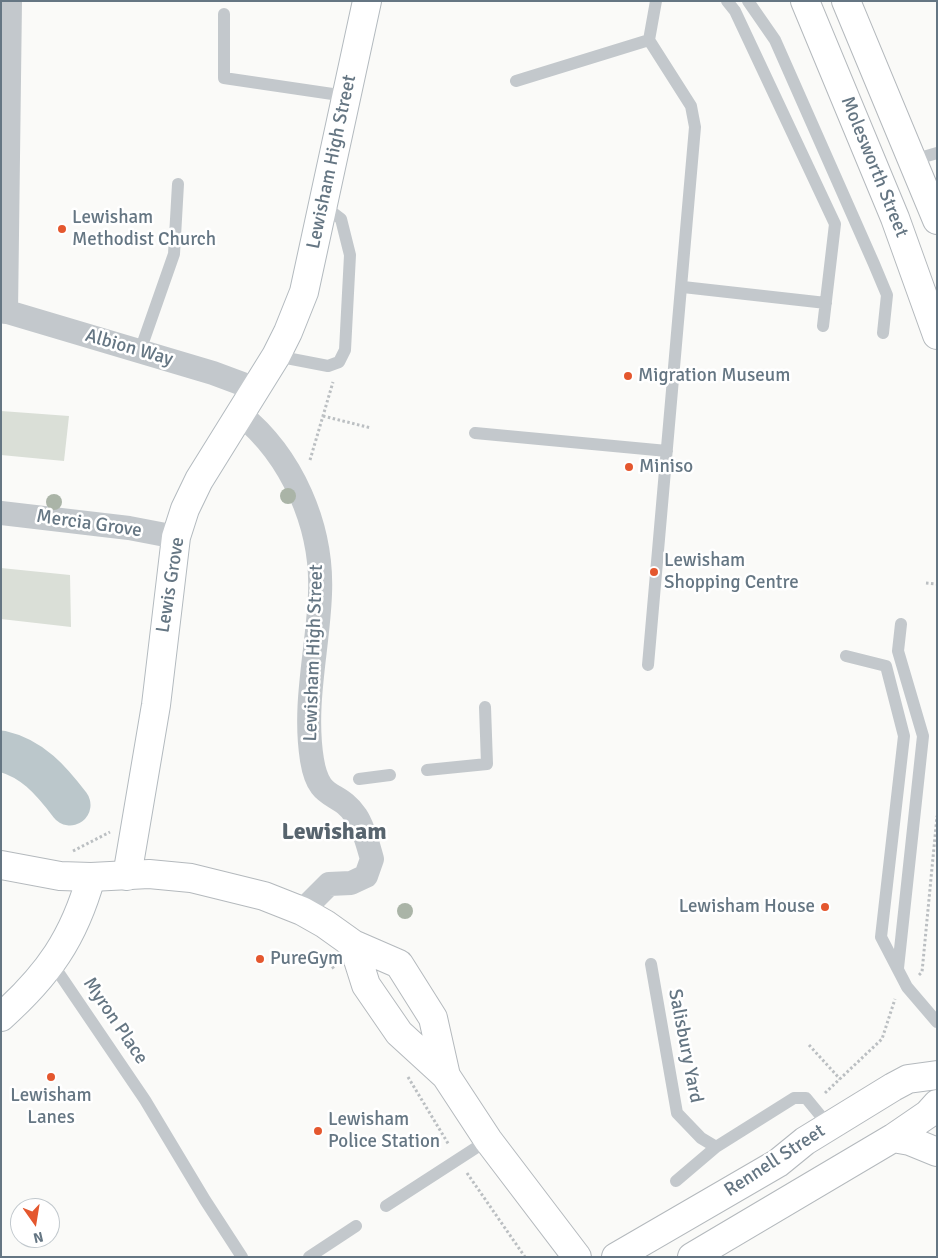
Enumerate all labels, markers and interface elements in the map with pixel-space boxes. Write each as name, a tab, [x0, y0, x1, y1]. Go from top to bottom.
street label: Lewisham High Street	[302, 73, 362, 251]
street label: Molesworth Street	[835, 93, 913, 241]
place label: Lewisham Methodist Church	[72, 207, 216, 251]
marker: Lewisham Methodist Church	[56, 223, 68, 235]
street label: Albion Way	[82, 325, 176, 371]
place label: Migration Museum	[638, 365, 790, 387]
marker: Migration Museum	[622, 370, 634, 382]
place label: Miniso	[639, 456, 693, 478]
marker: Miniso	[623, 461, 635, 473]
street label: Mercia Grove	[35, 505, 143, 543]
street label: Lewis Grove	[152, 535, 190, 635]
place label: Lewisham Shopping Centre	[664, 550, 799, 594]
street label: Lewisham High Street	[300, 564, 328, 742]
marker: Lewisham Shopping Centre	[648, 566, 660, 578]
district label: Lewisham	[281, 819, 387, 847]
place label: Lewisham House	[679, 896, 815, 918]
marker: Lewisham House	[819, 901, 831, 913]
place label: PureGym	[270, 948, 343, 970]
marker: PureGym	[254, 953, 266, 965]
street label: Myron Place	[78, 973, 152, 1069]
street label: Salisbury Yard	[663, 987, 707, 1105]
marker: Lewisham Lanes	[45, 1071, 57, 1083]
place label: Lewisham Lanes	[10, 1085, 92, 1129]
place label: Lewisham Police Station	[328, 1109, 440, 1153]
street label: Rennell Street	[720, 1120, 830, 1202]
marker: Lewisham Police Station	[312, 1125, 324, 1137]
north arrow	[10, 1198, 60, 1248]
text: N	[32, 1228, 45, 1247]

